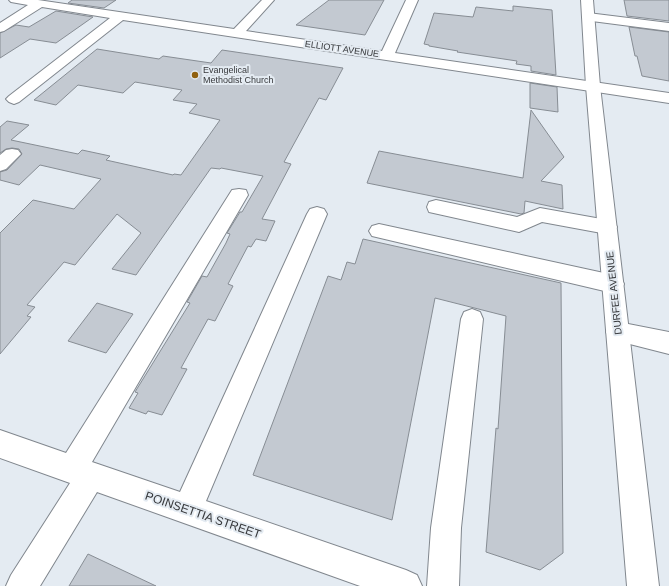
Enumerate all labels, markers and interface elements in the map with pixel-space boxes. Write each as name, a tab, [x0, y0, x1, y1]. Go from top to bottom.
street label: ELLIOTT AVENUE	[304, 39, 380, 59]
place label: Evangelical Methodist Church	[203, 65, 274, 85]
marker: Evangelical Methodist Church	[190, 70, 200, 80]
street label: DURFEE AVENUE	[604, 250, 624, 335]
street label: POINSETTIA STREET	[143, 489, 263, 542]

